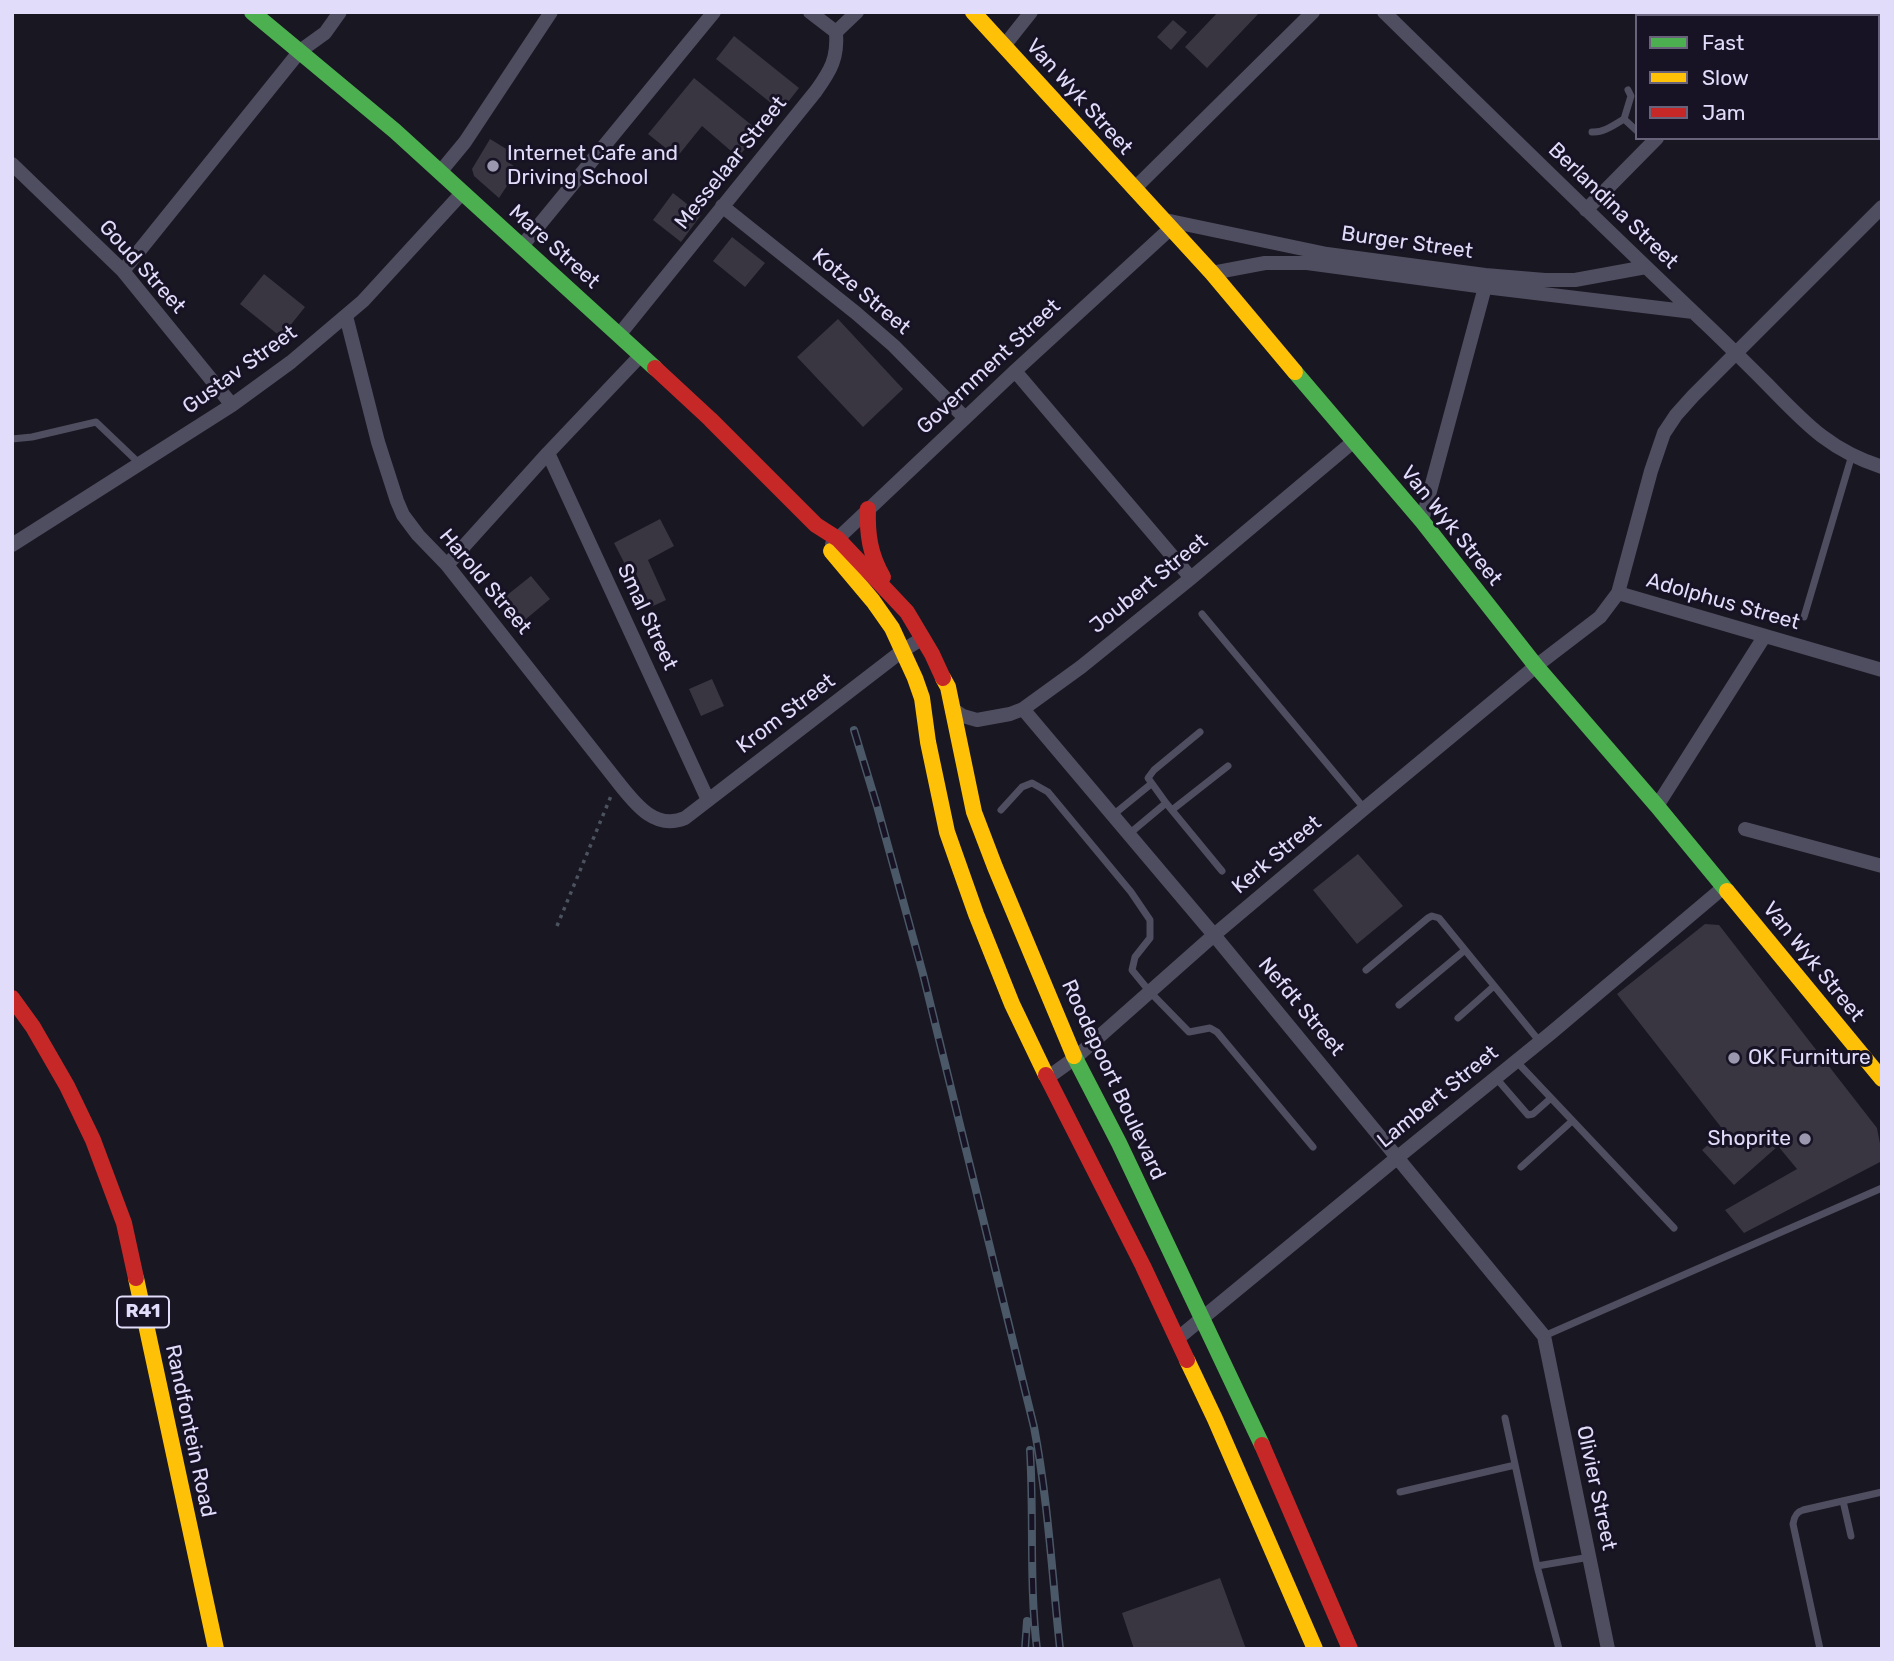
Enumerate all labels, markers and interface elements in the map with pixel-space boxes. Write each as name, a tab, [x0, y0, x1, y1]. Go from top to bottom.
legend	[1635, 14, 1880, 140]
text: Fast	[1702, 30, 1744, 55]
street label: Van Wyk Street	[1020, 34, 1138, 160]
text: Slow	[1702, 65, 1749, 90]
street label: Messelaar Street	[670, 91, 792, 235]
text: Jam	[1702, 100, 1746, 125]
street label: Berlandina Street	[1543, 138, 1683, 274]
place label: Internet Cafe and Driving School	[507, 141, 678, 191]
marker: Internet Cafe and Driving School	[485, 158, 501, 174]
street label: Mare Street	[503, 200, 605, 294]
street label: Goud Street	[93, 215, 191, 319]
street label: Burger Street	[1340, 221, 1474, 265]
street label: Kotze Street	[807, 244, 915, 340]
street label: Government Street	[912, 294, 1066, 440]
street label: Gustav Street	[178, 320, 302, 420]
street label: Van Wyk Street	[1395, 461, 1507, 591]
street label: Harold Street	[434, 524, 536, 640]
street label: Joubert Street	[1085, 529, 1213, 639]
street label: Smal Street	[611, 560, 683, 674]
street label: Adolphus Street	[1644, 568, 1802, 636]
street label: Krom Street	[732, 669, 840, 759]
street label: Kerk Street	[1227, 810, 1327, 900]
street label: Van Wyk Street	[1757, 897, 1869, 1027]
street label: Nefdt Street	[1253, 953, 1349, 1061]
street label: Roodepoort Boulevard	[1055, 976, 1171, 1184]
street label: Lambert Street	[1372, 1041, 1504, 1153]
place label: OK Furniture	[1748, 1045, 1871, 1071]
marker: OK Furniture	[1726, 1050, 1742, 1066]
place label: Shoprite	[1708, 1126, 1791, 1152]
marker: Shoprite	[1797, 1131, 1813, 1147]
road number: R41	[117, 1296, 169, 1328]
street label: Randfontein Road	[159, 1342, 221, 1520]
street label: Olivier Street	[1571, 1423, 1621, 1553]

